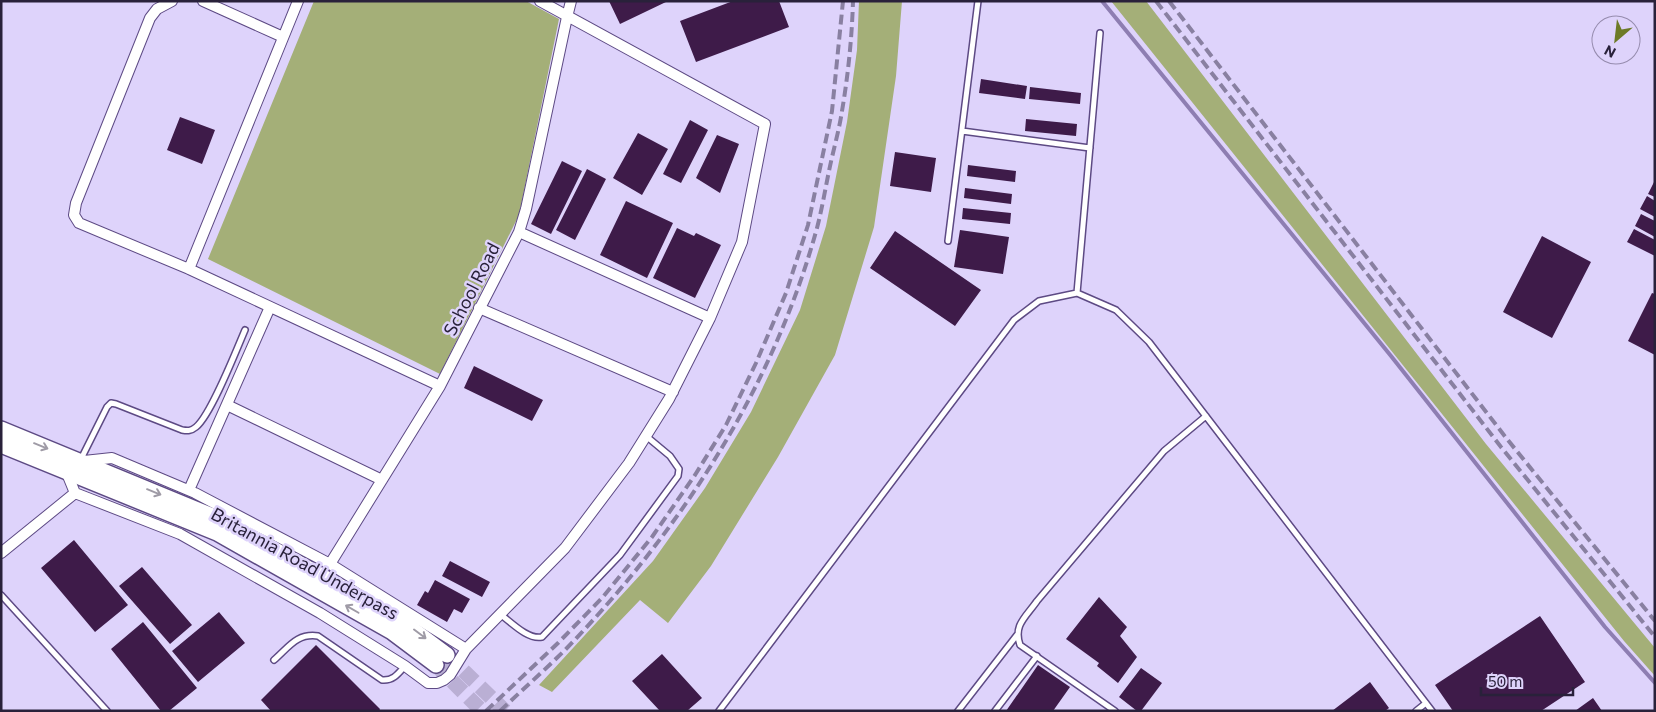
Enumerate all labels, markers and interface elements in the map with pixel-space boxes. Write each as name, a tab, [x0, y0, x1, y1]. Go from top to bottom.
north arrow	[1591, 15, 1641, 65]
text: N	[1601, 42, 1618, 62]
street label: School Road	[438, 239, 504, 339]
one-way arrow	[33, 441, 48, 451]
one-way arrow	[146, 488, 161, 497]
street label: Britannia Road Underpass	[207, 502, 403, 624]
one-way arrow	[345, 604, 360, 613]
one-way arrow	[413, 629, 426, 640]
scale bar	[1481, 664, 1574, 696]
text: 50 m	[1488, 672, 1522, 690]

